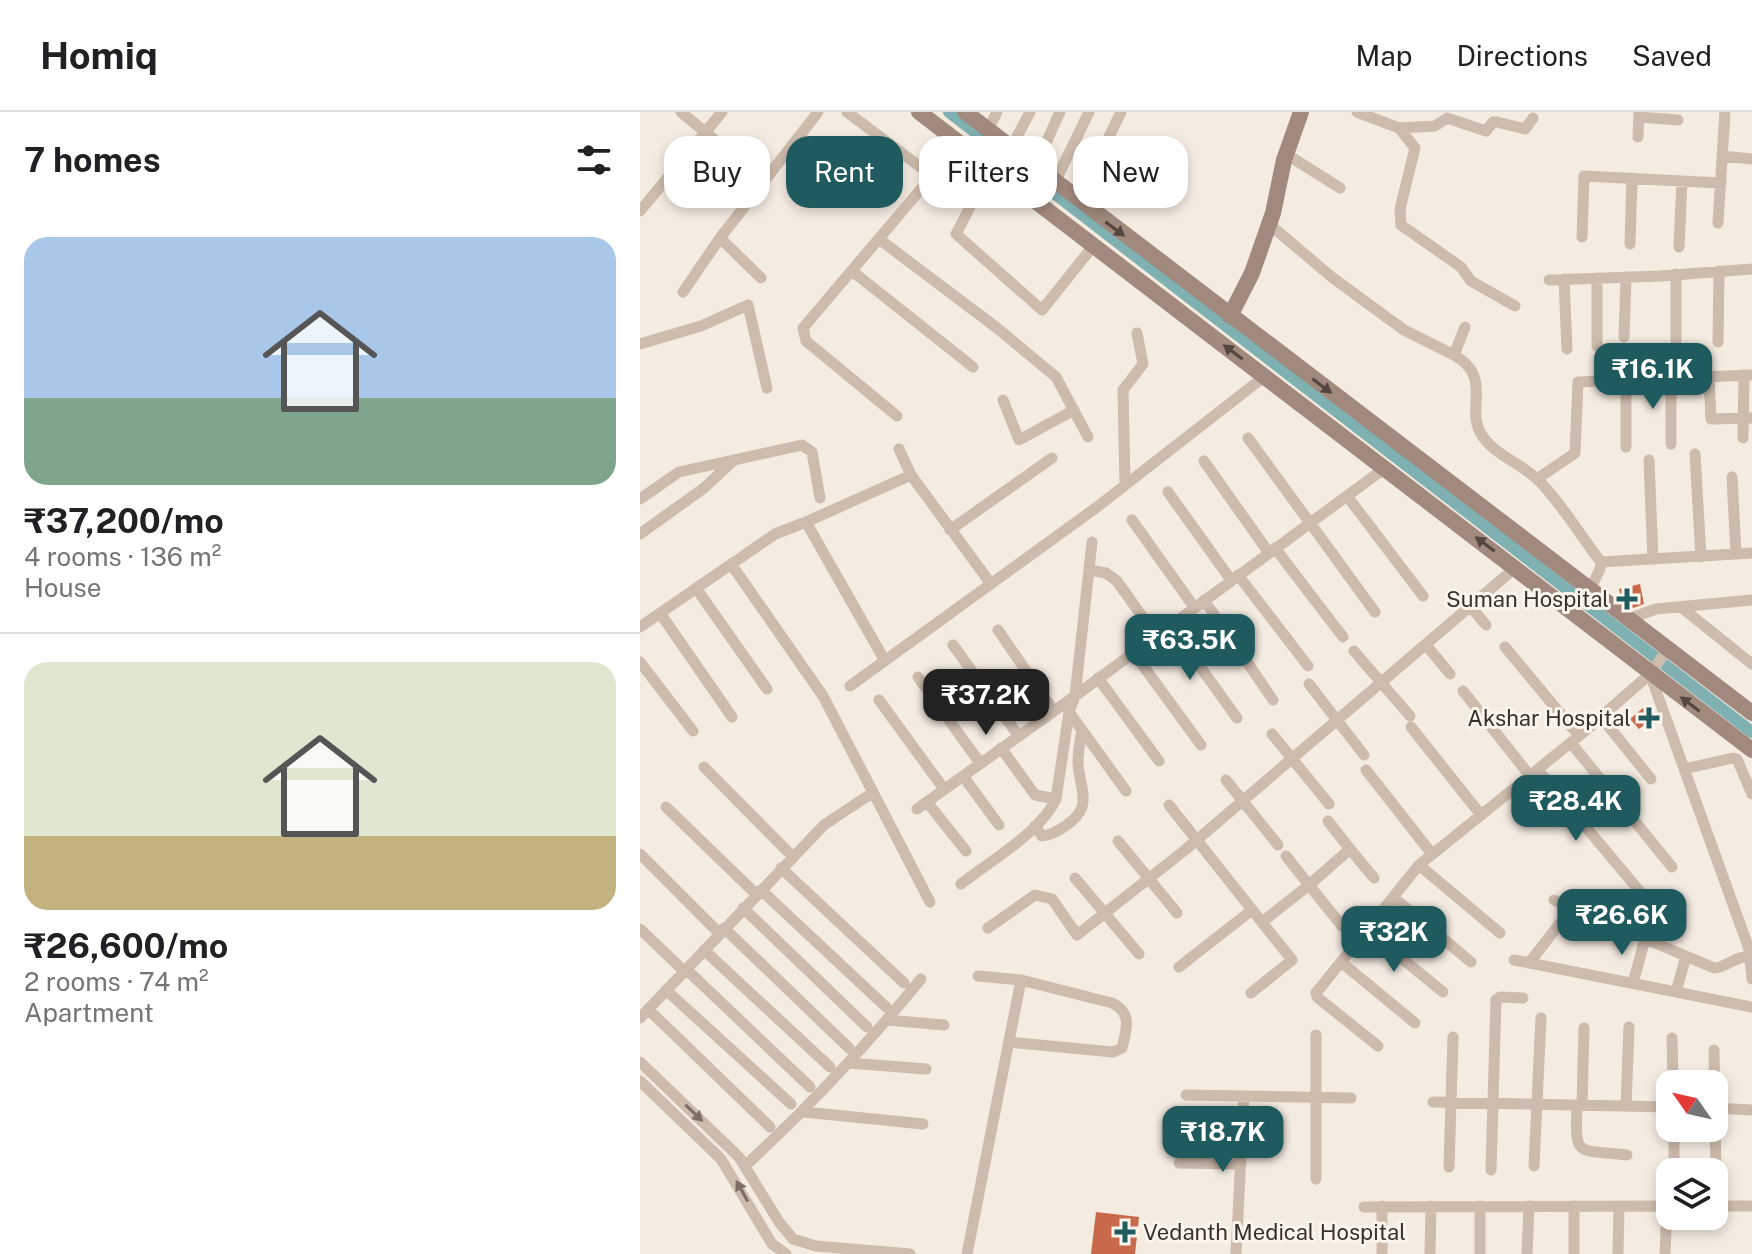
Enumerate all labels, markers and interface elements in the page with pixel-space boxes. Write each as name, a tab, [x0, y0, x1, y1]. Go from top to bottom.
text: Homiq	[40, 33, 158, 78]
text: Map	[1356, 39, 1412, 72]
text: Directions	[1456, 39, 1588, 72]
text: Saved	[1632, 39, 1712, 72]
chip: Buy	[664, 136, 770, 208]
chip: Rent	[786, 136, 903, 208]
chip: Filters	[919, 136, 1057, 208]
chip: New	[1073, 136, 1188, 208]
icon: filters	[572, 138, 616, 182]
text: 7 homes	[24, 140, 161, 180]
one-way arrow	[1105, 220, 1125, 236]
icon: home	[248, 289, 392, 433]
pin: ₹16.1K	[1588, 343, 1718, 411]
one-way arrow	[1223, 345, 1244, 361]
text: ₹16.1K	[1612, 353, 1694, 384]
one-way arrow	[1311, 378, 1333, 394]
text: ₹37,200/mo	[24, 501, 224, 541]
one-way arrow	[1474, 536, 1495, 552]
text: 4 rooms · 136 m²	[24, 541, 221, 572]
text: House	[24, 572, 101, 603]
place label: Suman Hospital	[1446, 586, 1609, 612]
marker: Suman Hospital	[1616, 588, 1638, 610]
pin: ₹63.5K	[1125, 614, 1255, 682]
text: ₹63.5K	[1143, 624, 1237, 655]
pin: ₹37.2K	[921, 669, 1051, 737]
text: ₹37.2K	[941, 679, 1031, 710]
one-way arrow	[1679, 696, 1700, 712]
place label: Akshar Hospital	[1467, 705, 1631, 731]
marker: Akshar Hospital	[1638, 707, 1660, 729]
icon: home	[248, 714, 392, 858]
pin: ₹28.4K	[1511, 775, 1641, 843]
text: ₹28.4K	[1529, 785, 1623, 816]
pin: ₹26.6K	[1557, 889, 1687, 957]
text: ₹26.6K	[1575, 899, 1669, 930]
pin: ₹32K	[1347, 906, 1441, 974]
text: ₹32K	[1359, 916, 1429, 947]
text: ₹26,600/mo	[24, 926, 228, 966]
text: 2 rooms · 74 m²	[24, 966, 209, 997]
text: Apartment	[24, 997, 154, 1028]
north arrow	[1656, 1070, 1728, 1142]
map controls	[1656, 1070, 1728, 1230]
one-way arrow	[684, 1104, 703, 1122]
pin: ₹18.7K	[1158, 1106, 1288, 1174]
text: ₹18.7K	[1180, 1116, 1266, 1147]
button: layers	[1656, 1158, 1728, 1230]
one-way arrow	[735, 1180, 749, 1202]
place label: Vedanth Medical Hospital	[1143, 1219, 1406, 1245]
marker: Vedanth Medical Hospital	[1114, 1221, 1136, 1243]

